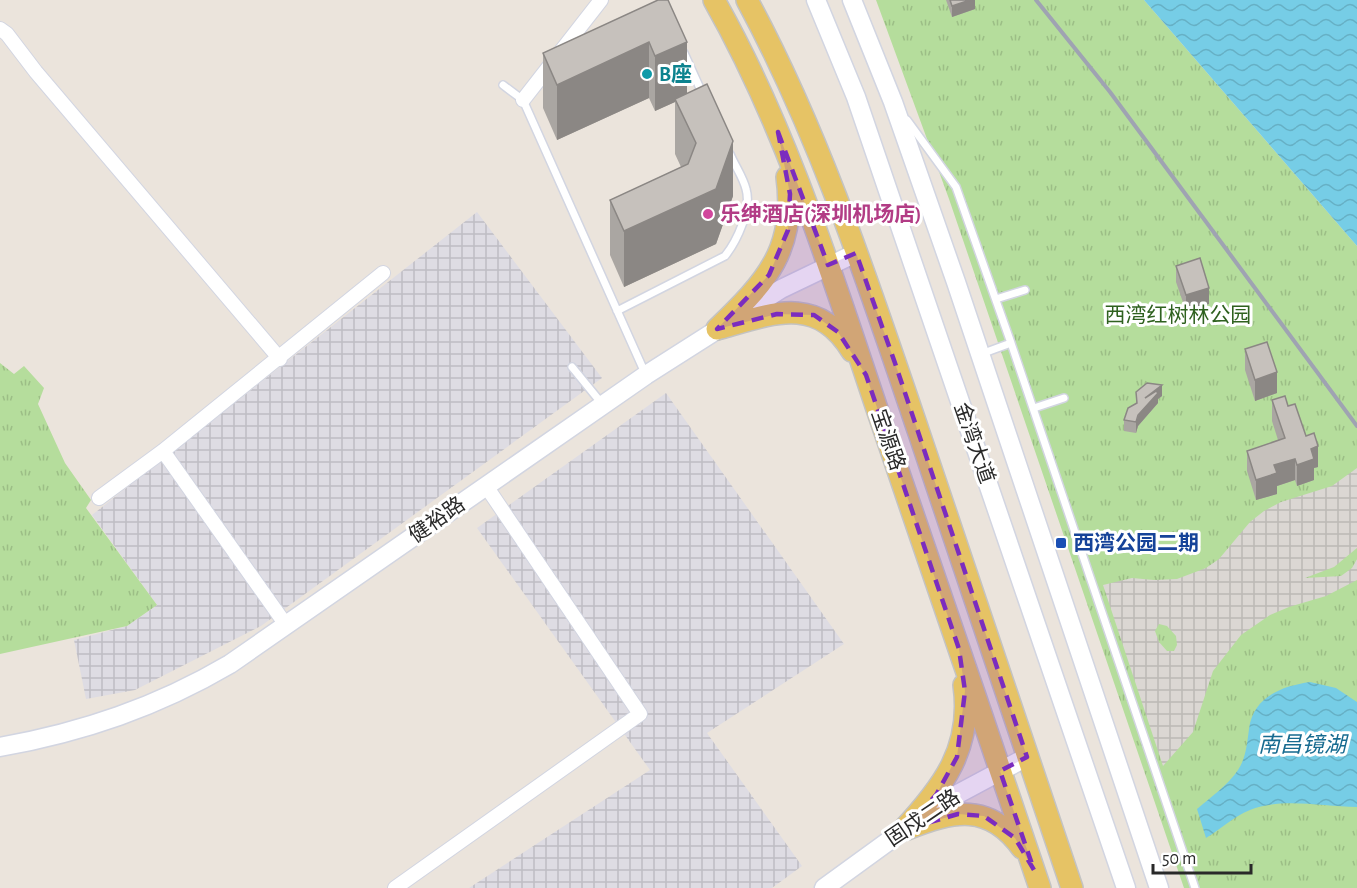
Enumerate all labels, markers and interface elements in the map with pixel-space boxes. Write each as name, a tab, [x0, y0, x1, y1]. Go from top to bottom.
place label: B座	[659, 62, 692, 85]
marker: B座	[640, 67, 654, 81]
place label: 乐绅酒店(深圳机场店)	[720, 203, 922, 225]
marker: 乐绅酒店(深圳机场店)	[701, 207, 715, 221]
park label: 西湾红树林公园	[1105, 304, 1252, 326]
street label: 金湾大道	[950, 400, 999, 486]
street label: 宝源路	[868, 406, 909, 473]
street label: 健裕路	[405, 493, 469, 547]
place label: 西湾公园二期	[1073, 531, 1199, 554]
marker: 西湾公园二期	[1054, 536, 1068, 550]
water label: 南昌镜湖	[1258, 733, 1349, 756]
street label: 固戍二路	[882, 785, 964, 850]
scale bar	[1153, 837, 1250, 875]
text: 50 m	[1162, 850, 1196, 868]

